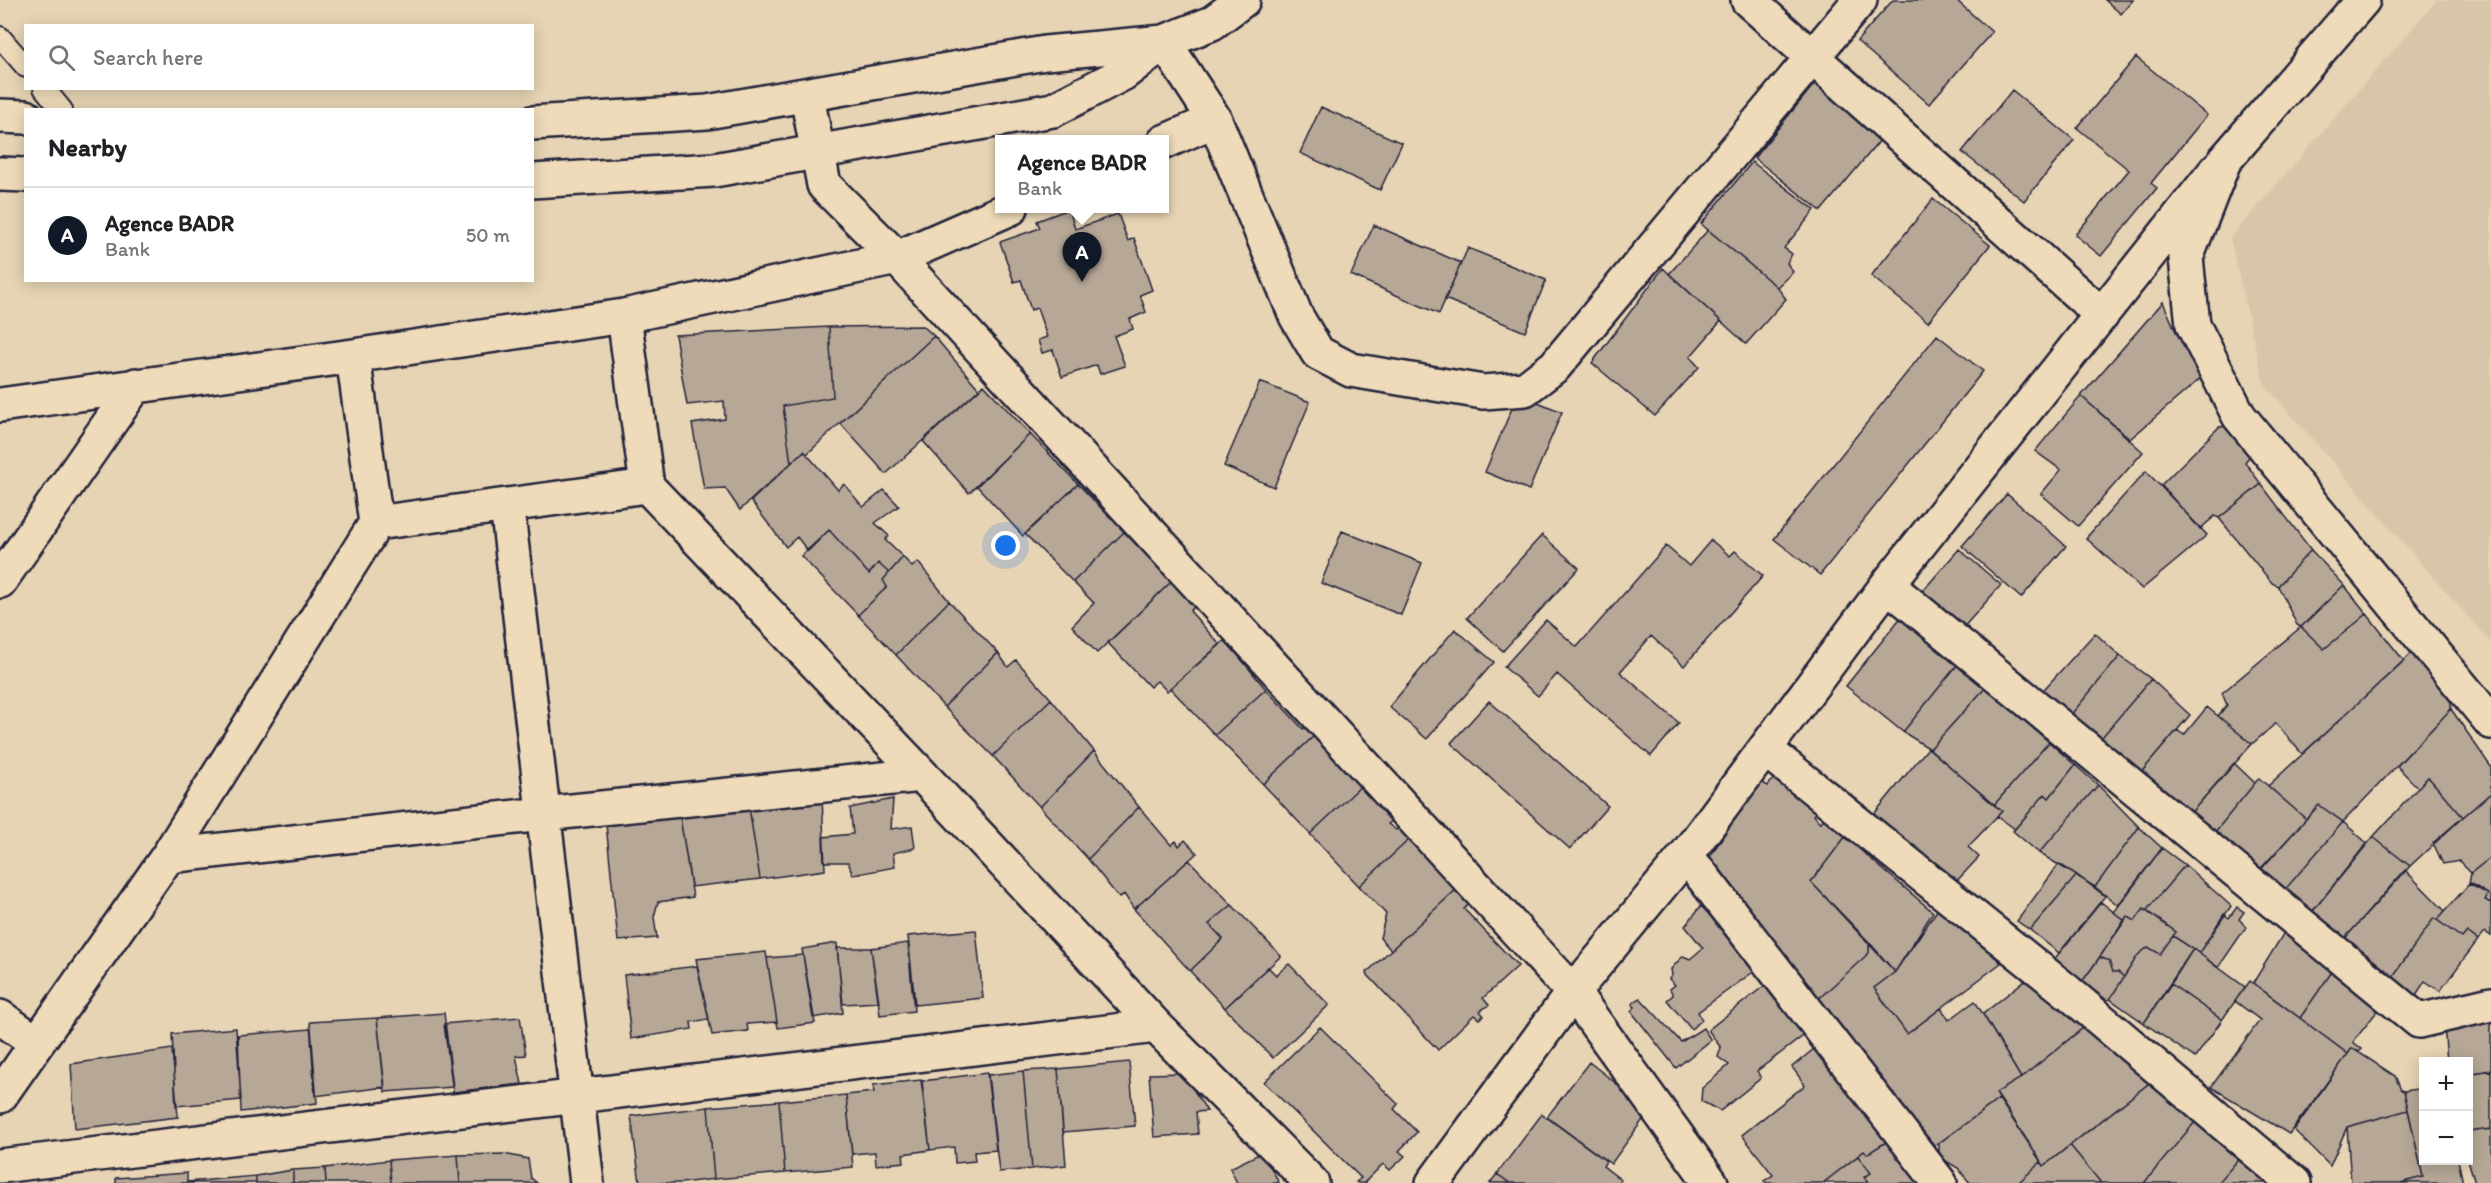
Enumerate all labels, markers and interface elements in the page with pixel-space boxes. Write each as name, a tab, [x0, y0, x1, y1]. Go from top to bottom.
search box	[24, 24, 534, 90]
icon: search	[45, 41, 78, 74]
text: Search here	[93, 44, 203, 71]
text: Nearby	[48, 131, 127, 163]
popup	[995, 135, 1169, 213]
text: Agence BADR	[1017, 149, 1147, 176]
text: Bank	[1017, 176, 1062, 200]
text: Agence BADR	[105, 210, 234, 237]
text: A	[61, 223, 74, 247]
text: 50 m	[466, 223, 510, 247]
pin: A	[1062, 232, 1102, 282]
text: Bank	[105, 237, 150, 261]
your location	[991, 531, 1020, 560]
map controls	[2419, 1057, 2473, 1165]
button: +	[2419, 1057, 2473, 1111]
button: −	[2419, 1111, 2473, 1165]

